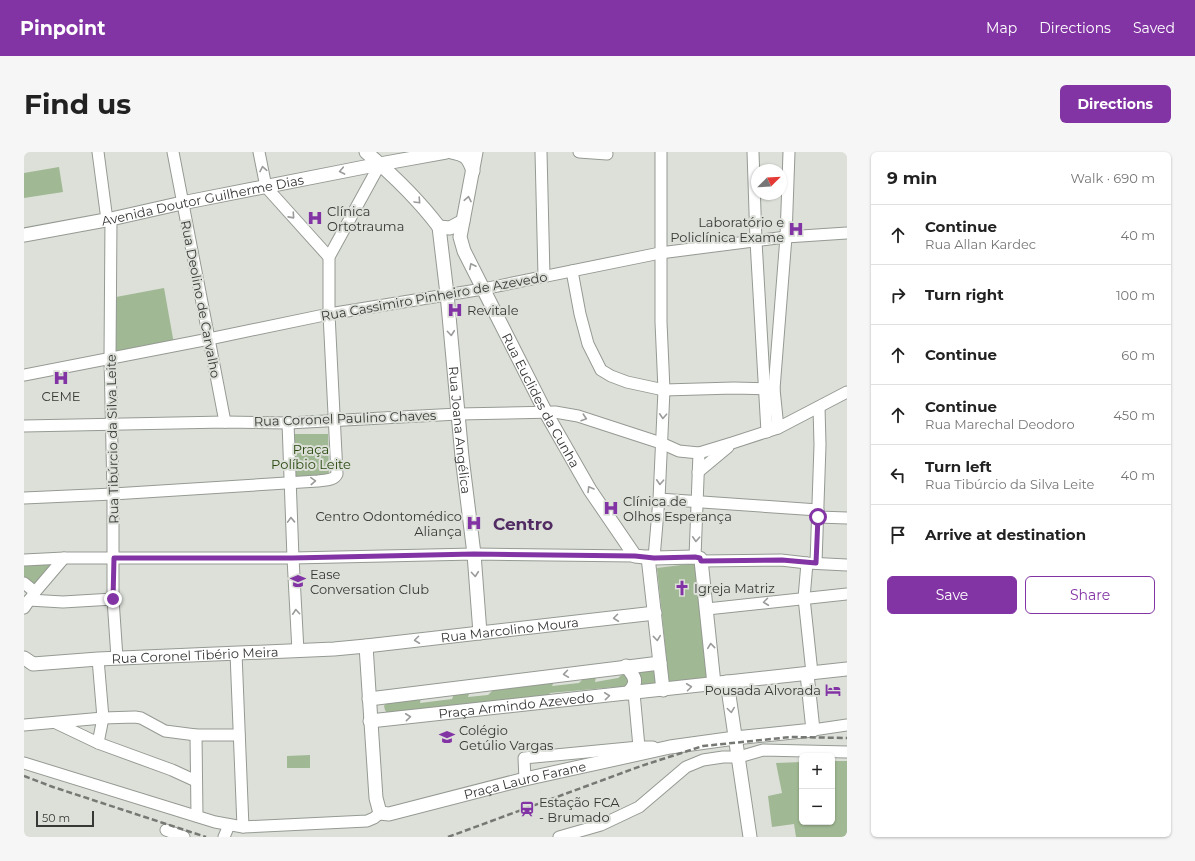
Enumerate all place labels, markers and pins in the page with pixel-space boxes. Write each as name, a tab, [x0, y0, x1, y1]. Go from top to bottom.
place label: Clínica Ortotrauma	[327, 203, 404, 234]
hospital icon: Clínica Ortotrauma	[306, 209, 324, 227]
place label: Laboratório e Policlínica Exame	[670, 214, 784, 245]
hospital icon: Laboratório e Policlínica Exame	[787, 220, 805, 238]
hospital icon: Revitale	[446, 301, 464, 319]
place label: Revitale	[467, 302, 519, 318]
hospital icon: CEME	[52, 369, 70, 387]
place label: CEME	[41, 388, 81, 404]
place label: Clínica de Olhos Esperança	[623, 493, 732, 524]
hospital icon: Clínica de Olhos Esperança	[602, 499, 620, 517]
place label: Centro Odontomédico Aliança	[315, 508, 462, 539]
hospital icon: Centro Odontomédico Aliança	[465, 514, 483, 532]
place label: Ease Conversation Club	[310, 566, 429, 597]
school or university icon: Ease Conversation Club	[289, 572, 307, 590]
church icon: Igreja Matriz	[673, 579, 691, 597]
place label: Igreja Matriz	[694, 580, 775, 596]
hotel icon: Pousada Alvorada	[824, 681, 842, 699]
place label: Pousada Alvorada	[704, 682, 821, 698]
place label: Colégio Getúlio Vargas	[459, 722, 553, 753]
school or university icon: Colégio Getúlio Vargas	[438, 728, 456, 746]
place label: Estação FCA - Brumado	[539, 794, 620, 825]
station icon: Estação FCA - Brumado	[518, 800, 536, 818]

